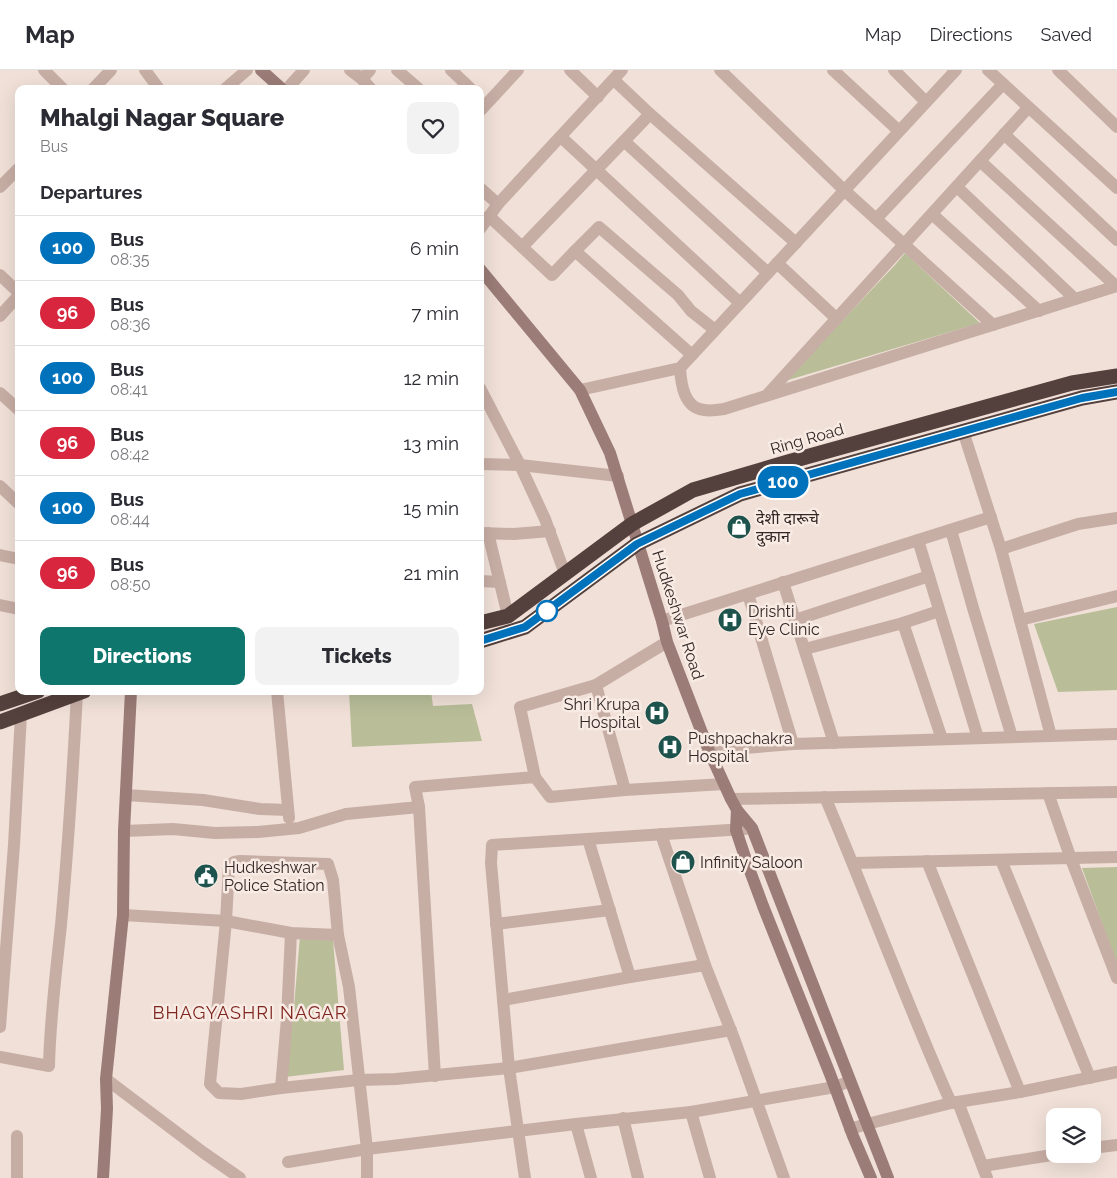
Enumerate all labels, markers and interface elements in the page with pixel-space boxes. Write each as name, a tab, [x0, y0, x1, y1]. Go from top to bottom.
text: Map	[25, 20, 75, 49]
text: Map	[865, 24, 901, 45]
text: Directions	[929, 24, 1013, 45]
text: Saved	[1041, 24, 1092, 45]
button: heart	[407, 102, 459, 154]
text: Mhalgi Nagar Square	[40, 103, 284, 132]
text: Bus	[40, 137, 68, 156]
text: Departures	[40, 181, 142, 203]
text: Bus	[110, 228, 144, 250]
text: 100	[52, 237, 83, 258]
text: 6 min	[410, 237, 459, 259]
text: 08:35	[110, 250, 150, 269]
text: Bus	[110, 293, 144, 315]
text: 96	[57, 302, 78, 323]
text: 7 min	[411, 302, 459, 324]
text: 08:36	[110, 315, 150, 334]
text: Bus	[110, 358, 144, 380]
text: 100	[52, 367, 83, 388]
text: 12 min	[403, 367, 459, 389]
text: 08:41	[110, 380, 148, 399]
street label: Ring Road	[768, 419, 846, 459]
text: Bus	[110, 423, 144, 445]
text: 96	[57, 432, 78, 453]
text: 13 min	[403, 432, 459, 454]
text: 08:42	[110, 445, 149, 464]
line badge: 100	[754, 466, 812, 498]
text: 100	[768, 471, 799, 492]
text: Bus	[110, 488, 144, 510]
text: 100	[52, 497, 83, 518]
text: 15 min	[403, 497, 459, 519]
place label: देशी दारूचे दुकान	[756, 509, 820, 547]
text: 08:44	[110, 510, 150, 529]
shop icon: देशी दारूचे दुकान	[726, 514, 752, 540]
street label: Hudkeshwar Road	[648, 548, 708, 682]
text: Bus	[110, 553, 144, 575]
text: 96	[57, 562, 78, 583]
text: 21 min	[403, 562, 459, 584]
text: 08:50	[110, 575, 151, 594]
unlabelled marker	[536, 600, 558, 622]
place label: Drishti Eye Clinic	[748, 602, 820, 639]
hospital icon: Drishti Eye Clinic	[717, 607, 743, 633]
button: Directions	[40, 627, 245, 685]
button: Tickets	[255, 627, 459, 685]
place label: Shri Krupa Hospital	[564, 695, 641, 732]
hospital icon: Shri Krupa Hospital	[644, 700, 670, 726]
place label: Pushpachakra Hospital	[688, 729, 793, 766]
hospital icon: Pushpachakra Hospital	[657, 734, 683, 760]
shop icon: Infinity Saloon	[670, 849, 696, 875]
place label: Infinity Saloon	[700, 853, 803, 872]
place label: Hudkeshwar Police Station	[224, 858, 325, 895]
public building icon: Hudkeshwar Police Station	[193, 863, 219, 889]
district label: BHAGYASHRI NAGAR	[153, 1002, 347, 1023]
map controls	[1046, 1108, 1101, 1163]
button: layers	[1046, 1108, 1101, 1163]

